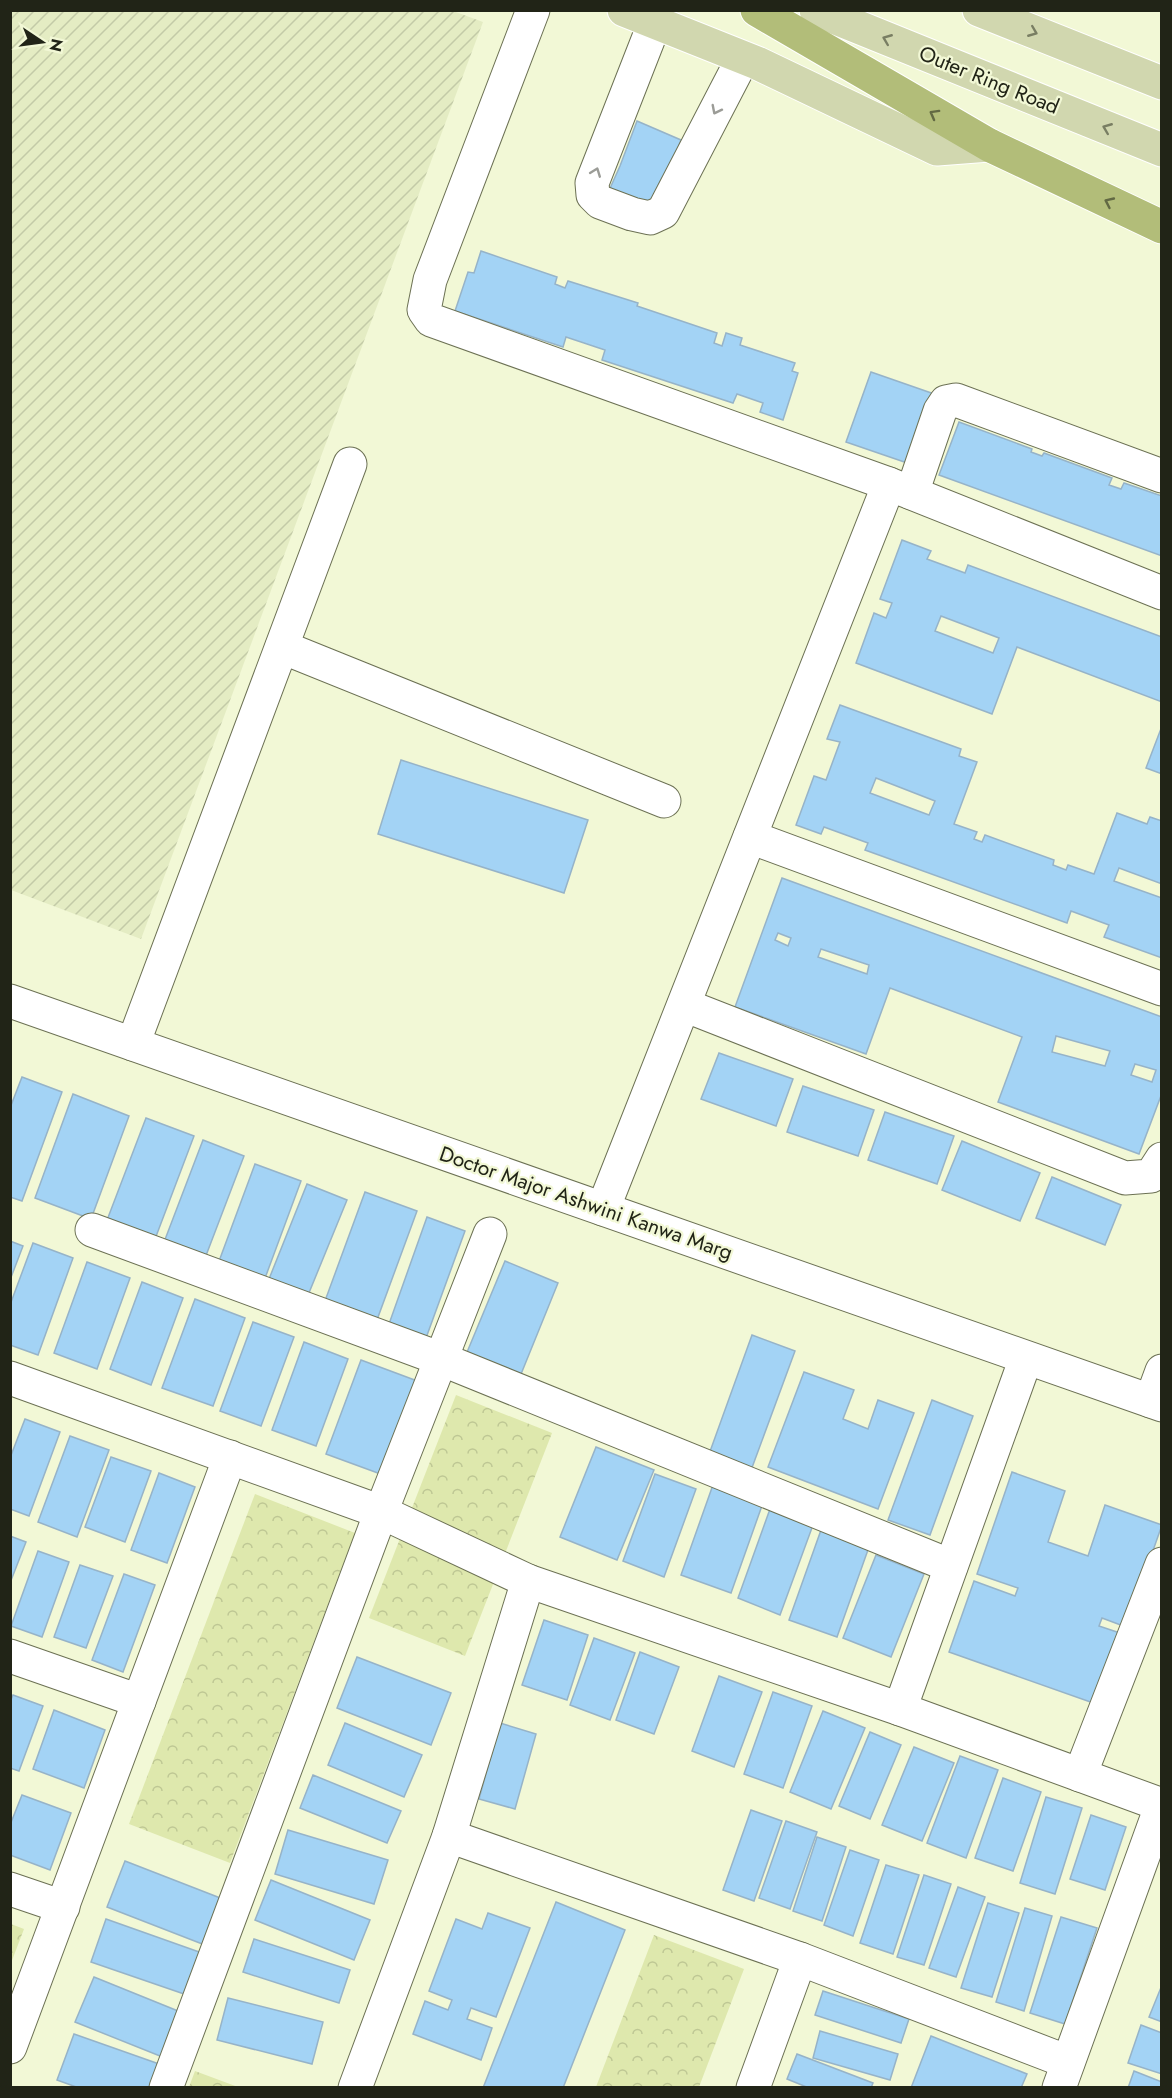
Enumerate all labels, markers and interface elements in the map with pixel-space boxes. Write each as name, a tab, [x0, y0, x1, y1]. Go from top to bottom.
north arrow	[12, 12, 72, 72]
one-way arrow	[1027, 25, 1038, 37]
one-way arrow	[883, 34, 894, 46]
text: N	[43, 36, 69, 54]
street label: Outer Ring Road	[914, 38, 1064, 122]
one-way arrow	[712, 104, 724, 115]
one-way arrow	[930, 110, 941, 121]
one-way arrow	[1103, 123, 1114, 135]
one-way arrow	[589, 168, 601, 179]
one-way arrow	[1104, 197, 1115, 209]
street label: Doctor Major Ashwini Kanwa Marg	[435, 1139, 737, 1267]

